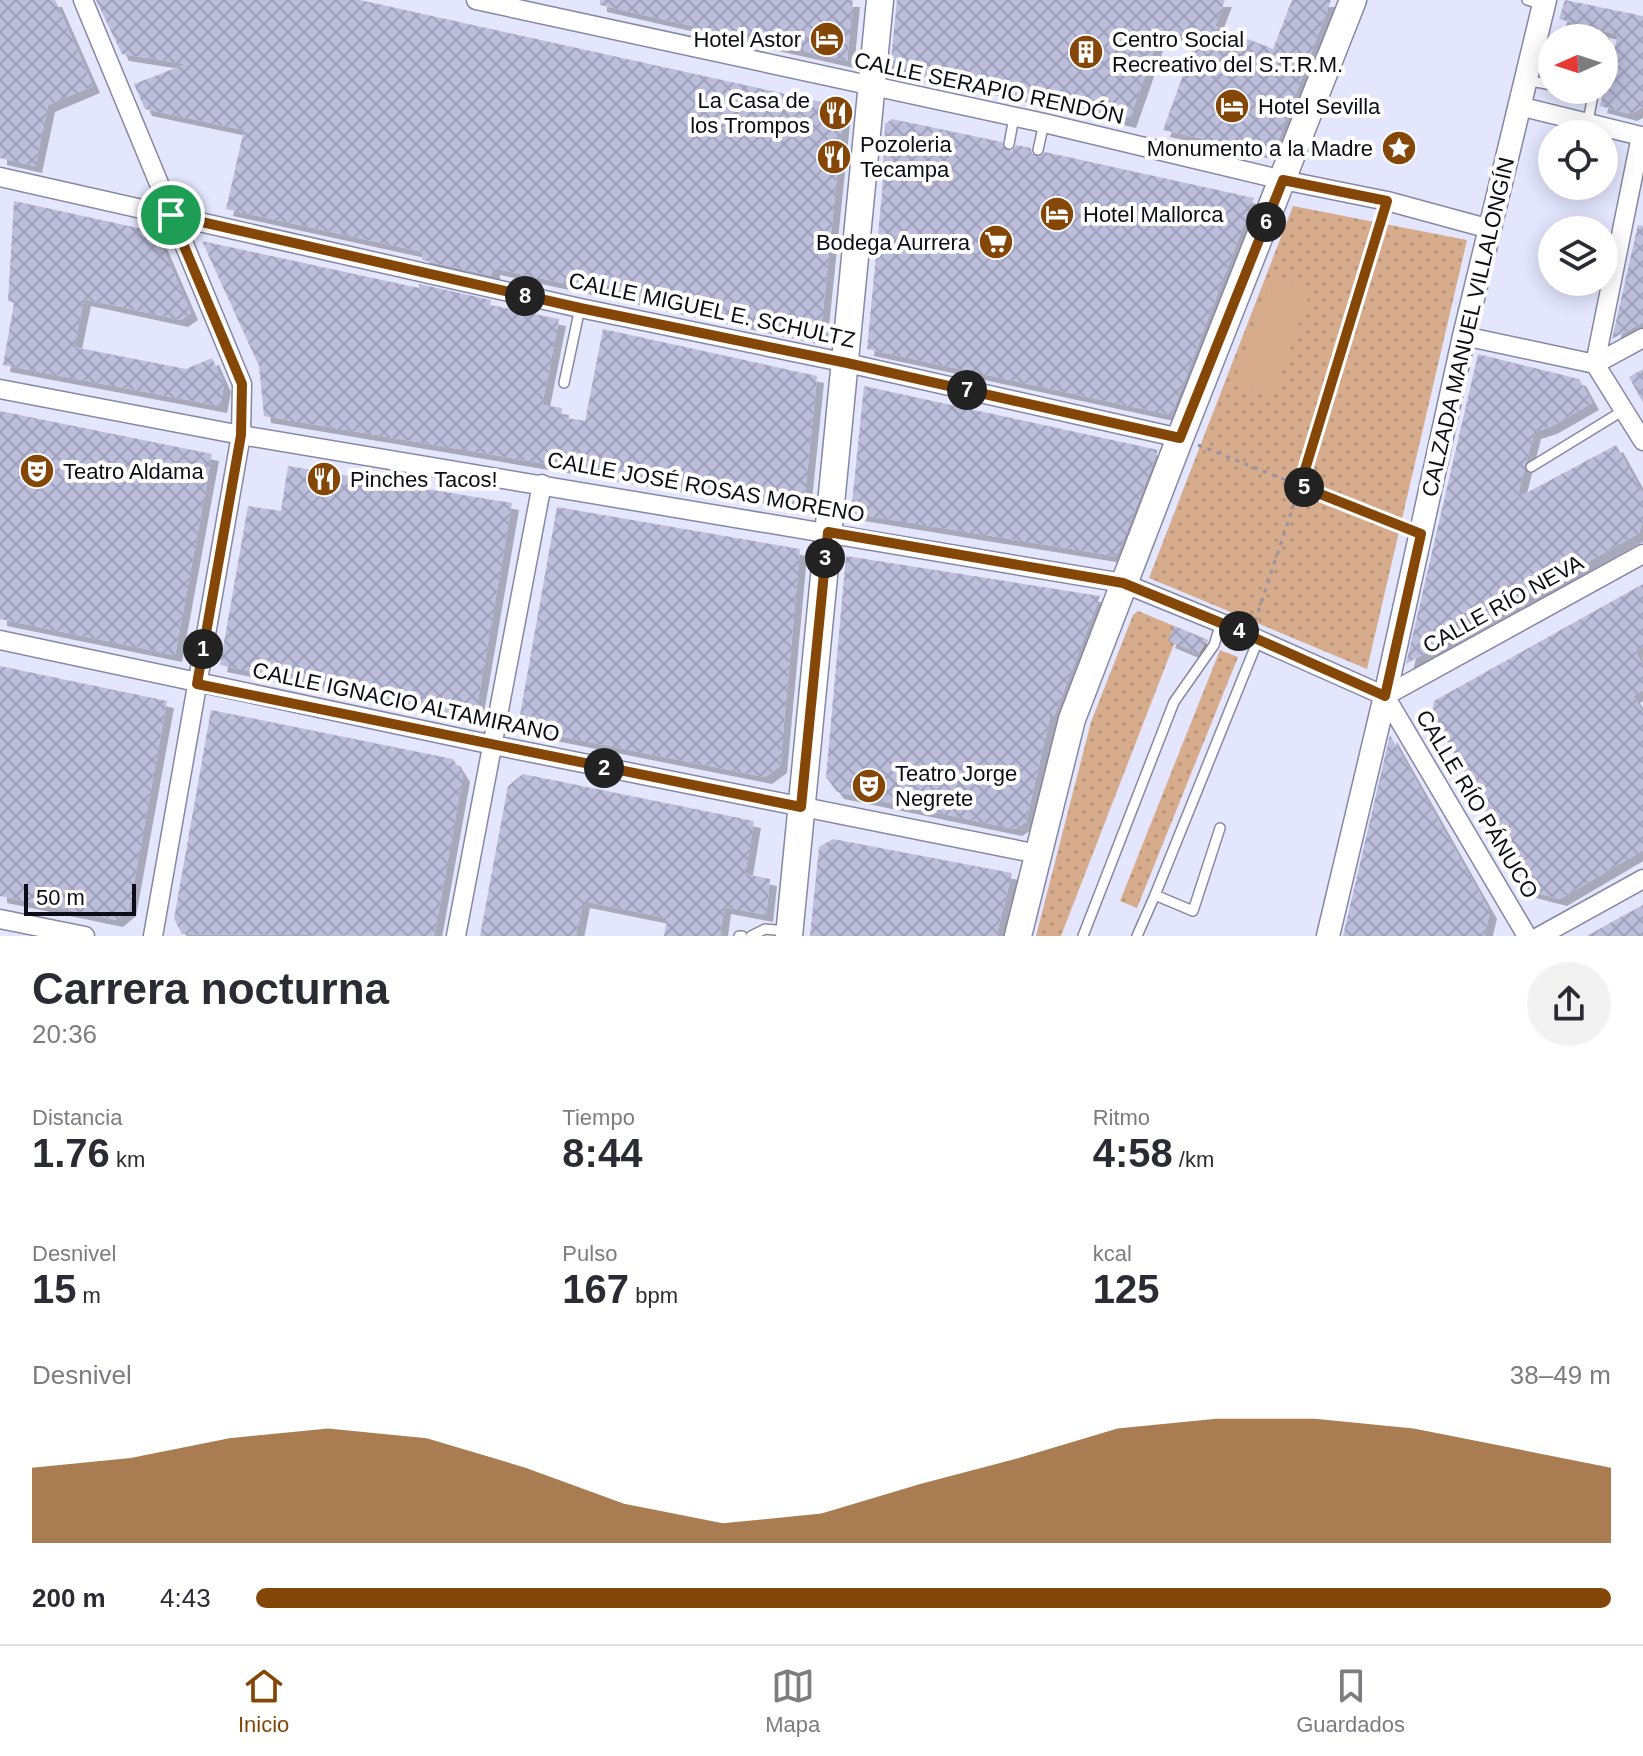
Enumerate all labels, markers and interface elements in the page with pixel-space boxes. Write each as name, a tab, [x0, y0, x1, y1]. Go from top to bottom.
hotel icon: Hotel Astor	[808, 20, 846, 58]
north arrow	[1538, 24, 1618, 104]
map controls	[1538, 24, 1618, 296]
place label: Hotel Astor	[693, 27, 801, 52]
place label: Centro Social Recreativo del S.T.R.M.	[1112, 27, 1343, 77]
building icon: Centro Social Recreativo del S.T.R.M.	[1067, 33, 1105, 71]
street label: CALLE SERAPIO RENDÓN	[852, 47, 1126, 129]
hotel icon: Hotel Sevilla	[1213, 87, 1251, 125]
place label: La Casa de los Trompos	[690, 88, 810, 138]
restaurant icon: La Casa de los Trompos	[817, 94, 855, 132]
place label: Hotel Sevilla	[1258, 94, 1381, 119]
button: locate	[1538, 120, 1618, 200]
place icon: Monumento a la Madre	[1380, 129, 1418, 167]
place label: Pozoleria Tecampa	[860, 132, 952, 182]
place label: Monumento a la Madre	[1147, 136, 1373, 161]
restaurant icon: Pozoleria Tecampa	[815, 138, 853, 176]
street label: CALZADA MANUEL VILLALONGÍN	[1417, 155, 1519, 499]
pin	[137, 181, 205, 249]
icon: arrive	[149, 193, 193, 237]
hotel icon: Hotel Mallorca	[1038, 195, 1076, 233]
place label: Hotel Mallorca	[1083, 202, 1224, 227]
pin: 6	[1246, 202, 1286, 242]
text: 6	[1260, 209, 1272, 234]
button: layers	[1538, 216, 1618, 296]
supermarket icon: Bodega Aurrera	[977, 223, 1015, 261]
place label: Bodega Aurrera	[816, 230, 971, 255]
street label: CALLE MIGUEL E. SCHULTZ	[566, 267, 858, 353]
pin: 8	[505, 276, 545, 316]
text: 8	[519, 283, 531, 308]
pin: 7	[947, 370, 987, 410]
text: 7	[961, 377, 973, 402]
street label: CALLE JOSÉ ROSAS MORENO	[546, 447, 866, 527]
theatre icon: Teatro Aldama	[18, 452, 56, 490]
place label: Teatro Aldama	[63, 459, 204, 484]
restaurant icon: Pinches Tacos!	[305, 460, 343, 498]
place label: Pinches Tacos!	[350, 467, 498, 492]
pin: 5	[1284, 467, 1324, 507]
text: 5	[1298, 474, 1310, 499]
pin: 3	[805, 538, 845, 578]
text: 3	[819, 545, 831, 570]
street label: CALLE RÍO NEVA	[1419, 549, 1588, 658]
pin: 4	[1219, 611, 1259, 651]
text: 4	[1233, 618, 1245, 643]
pin: 1	[183, 629, 223, 669]
text: 1	[197, 636, 209, 661]
street label: CALLE IGNACIO ALTAMIRANO	[250, 657, 562, 747]
street label: CALLE RÍO PÁNUCO	[1411, 705, 1543, 903]
pin: 2	[584, 748, 624, 788]
text: 2	[598, 755, 610, 780]
place label: Teatro Jorge Negrete	[895, 761, 1017, 811]
theatre icon: Teatro Jorge Negrete	[850, 767, 888, 805]
scale bar	[24, 880, 136, 916]
text: 50 m	[36, 885, 85, 910]
button: share	[1527, 962, 1611, 1046]
text: Carrera nocturna	[32, 964, 389, 1013]
text: 20:36	[32, 1019, 97, 1049]
text: Distancia	[32, 1105, 122, 1130]
text: Tiempo	[562, 1105, 635, 1130]
text: Ritmo	[1093, 1105, 1150, 1130]
text: 1.76	[32, 1131, 110, 1175]
text: 8:44	[562, 1131, 642, 1175]
text: 4:58	[1093, 1131, 1173, 1175]
text: km	[110, 1147, 145, 1172]
text: /km	[1173, 1147, 1214, 1172]
text: Desnivel	[32, 1241, 116, 1266]
text: Pulso	[562, 1241, 617, 1266]
text: kcal	[1093, 1241, 1132, 1266]
text: 15	[32, 1267, 77, 1311]
text: 167	[562, 1267, 629, 1311]
text: 125	[1093, 1267, 1159, 1311]
text: m	[77, 1283, 101, 1308]
text: bpm	[629, 1283, 678, 1308]
text: Desnivel	[32, 1360, 132, 1390]
text: 38–49 m	[1510, 1360, 1611, 1390]
text: 200 m	[32, 1583, 106, 1613]
text: 4:43	[160, 1583, 211, 1613]
tab: Inicio	[238, 1664, 289, 1738]
tab: Mapa	[765, 1664, 820, 1738]
tab: Guardados	[1296, 1664, 1405, 1738]

